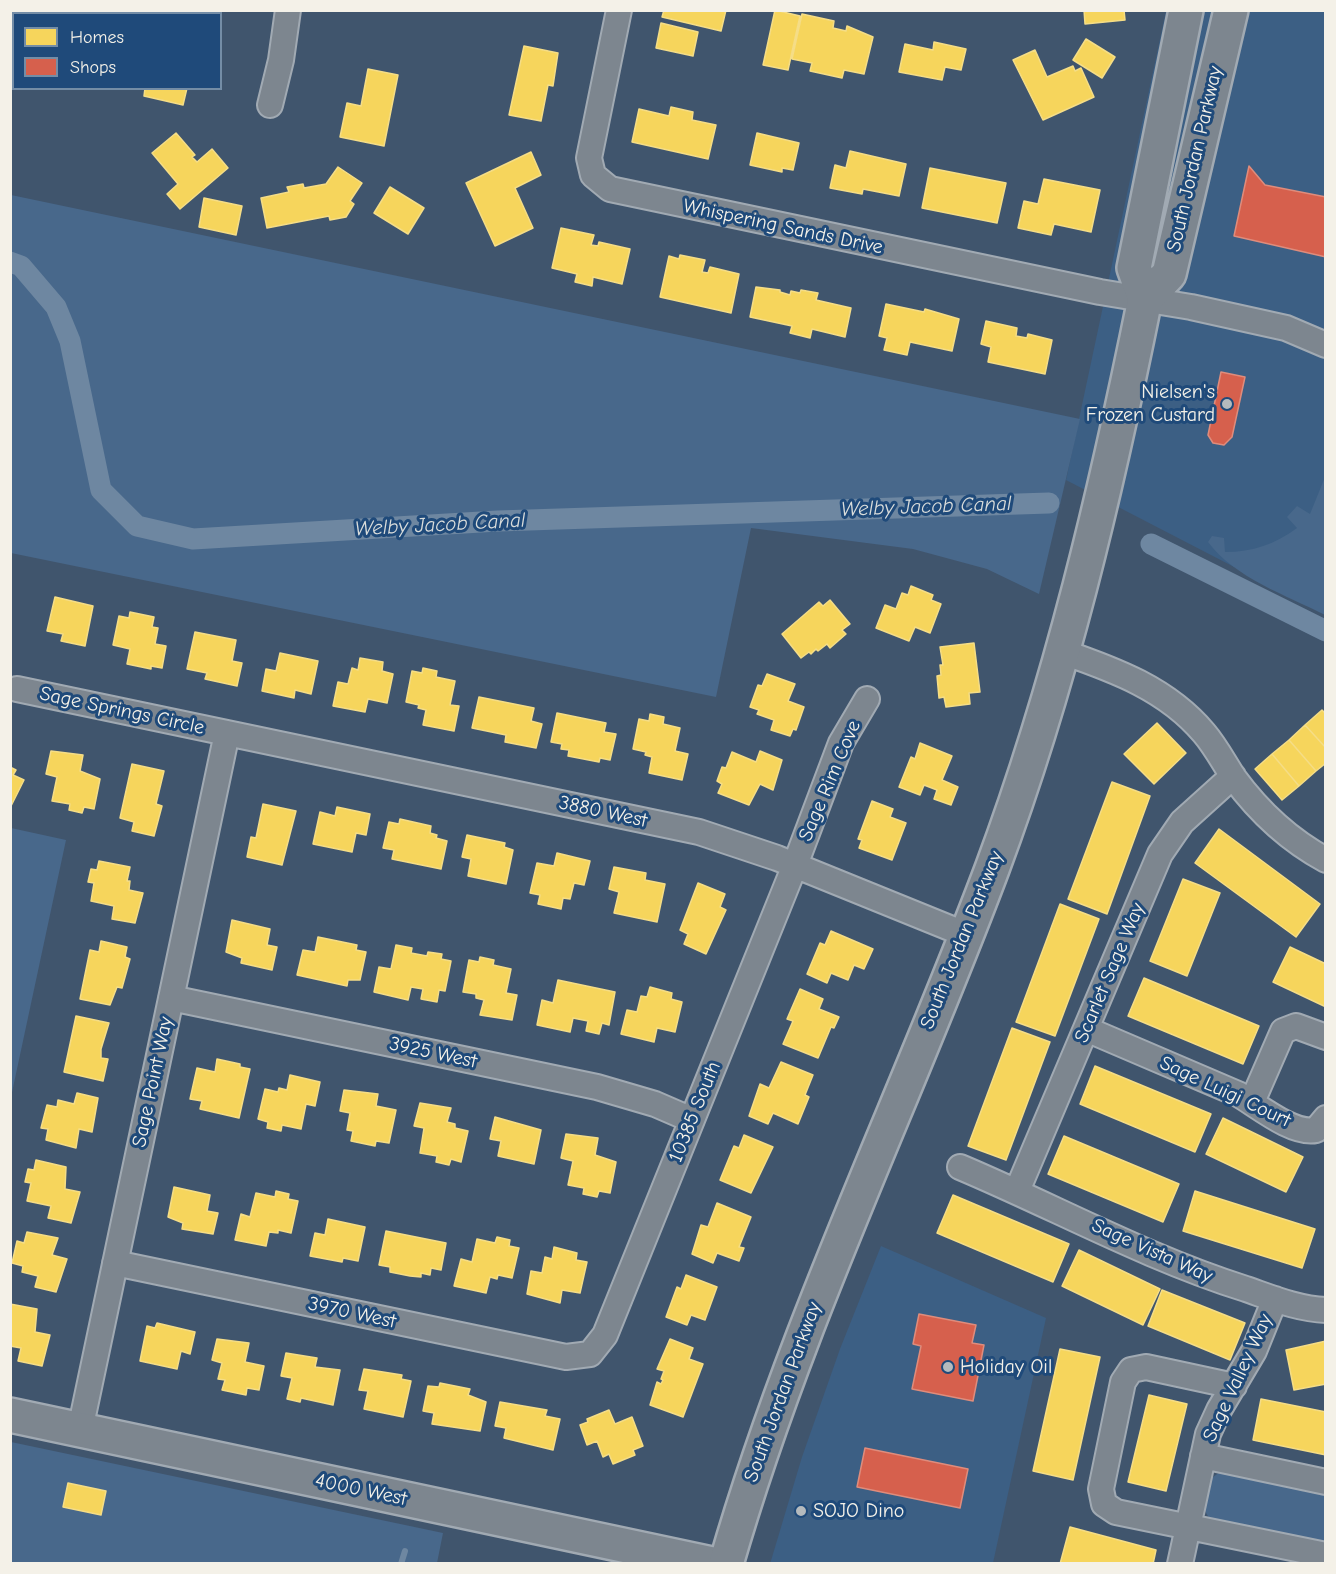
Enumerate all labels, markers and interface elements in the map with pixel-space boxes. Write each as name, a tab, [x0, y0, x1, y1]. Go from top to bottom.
legend	[12, 12, 222, 90]
text: Homes	[70, 27, 124, 48]
text: Shops	[70, 57, 116, 78]
street label: South Jordan Parkway	[1162, 64, 1228, 254]
street label: Whispering Sands Drive	[681, 194, 885, 260]
place label: Nielsen's Frozen Custard	[1086, 380, 1215, 427]
marker: Nielsen's Frozen Custard	[1220, 397, 1234, 411]
water label: Welby Jacob Canal	[840, 491, 1012, 523]
water label: Welby Jacob Canal	[354, 508, 526, 542]
street label: Sage Springs Circle	[38, 682, 206, 740]
street label: Sage Rim Cove	[794, 717, 866, 845]
street label: 3880 West	[557, 791, 649, 833]
street label: South Jordan Parkway	[915, 847, 1009, 1033]
street label: Scarlet Sage Way	[1070, 899, 1150, 1047]
street label: Sage Point Way	[127, 1015, 179, 1149]
street label: 3925 West	[387, 1032, 479, 1074]
street label: Sage Luigi Court	[1156, 1051, 1294, 1133]
street label: 10385 South	[664, 1058, 726, 1166]
street label: Sage Vista Way	[1088, 1214, 1216, 1288]
street label: 3970 West	[306, 1292, 398, 1334]
street label: South Jordan Parkway	[739, 1299, 827, 1485]
street label: Sage Valley Way	[1198, 1310, 1278, 1446]
place label: Holiday Oil	[960, 1355, 1052, 1379]
marker: Holiday Oil	[941, 1360, 955, 1374]
street label: 4000 West	[313, 1469, 409, 1511]
place label: SOJO Dino	[813, 1499, 904, 1523]
marker: SOJO Dino	[794, 1504, 808, 1518]

